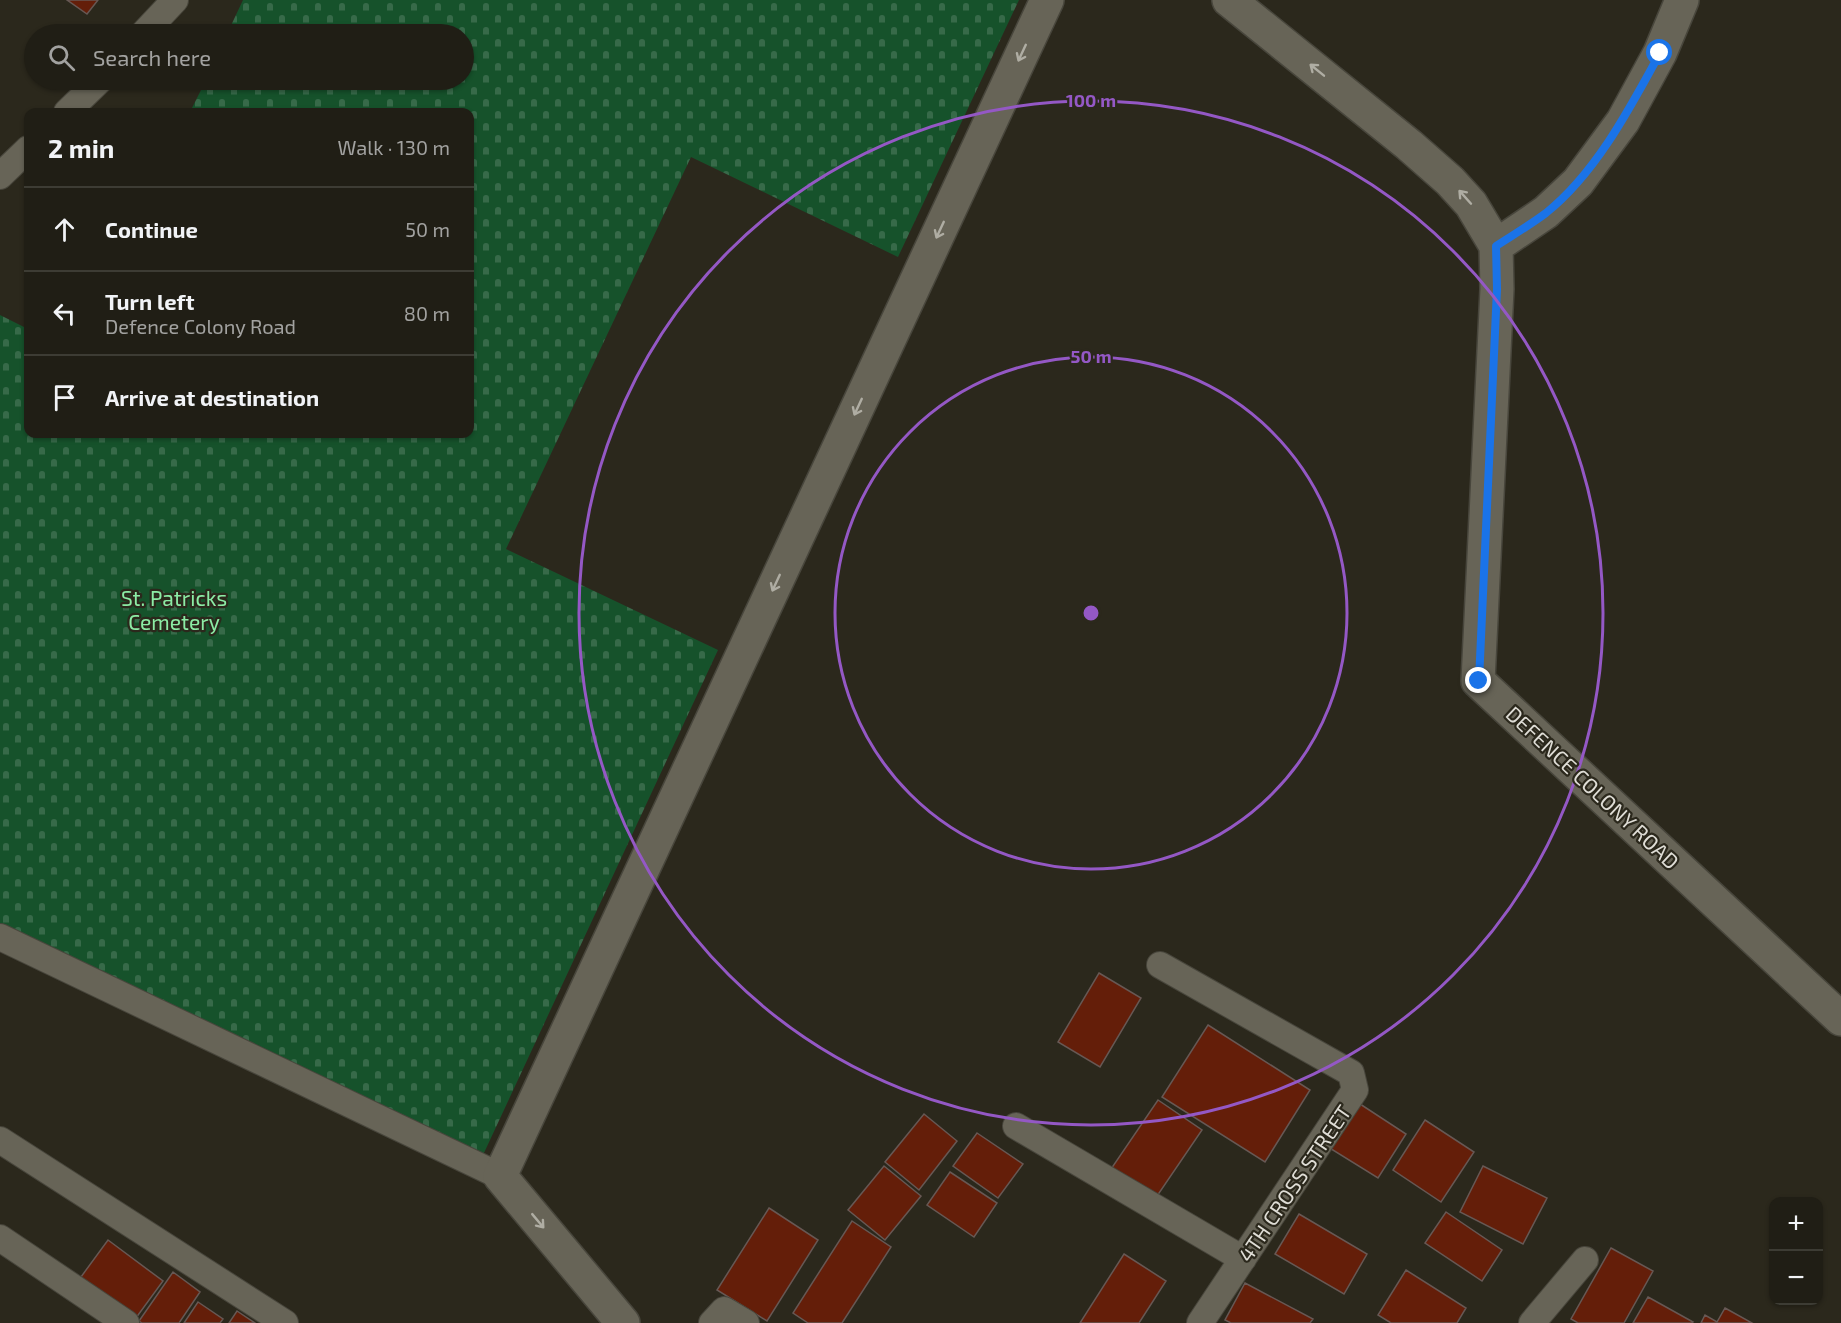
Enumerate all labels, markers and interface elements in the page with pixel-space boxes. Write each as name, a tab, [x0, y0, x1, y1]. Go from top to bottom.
search box	[24, 24, 474, 90]
route start	[1646, 39, 1672, 65]
icon: search	[45, 41, 78, 74]
text: Search here	[93, 44, 211, 70]
one-way arrow	[1016, 44, 1028, 62]
one-way arrow	[1309, 63, 1325, 76]
text: 100 m	[1066, 89, 1116, 111]
text: 2 min	[48, 132, 114, 163]
text: Walk · 130 m	[338, 135, 450, 159]
one-way arrow	[1458, 190, 1472, 205]
icon: ahead	[48, 213, 81, 246]
text: Continue	[105, 216, 198, 242]
text: 50 m	[405, 217, 450, 241]
one-way arrow	[934, 220, 946, 238]
text: Turn left	[105, 288, 194, 314]
icon: left	[48, 297, 81, 330]
text: 80 m	[404, 301, 450, 325]
text: Defence Colony Road	[105, 314, 296, 338]
text: 50 m	[1070, 345, 1112, 367]
icon: arrive	[48, 381, 81, 414]
text: Arrive at destination	[105, 384, 319, 410]
one-way arrow	[851, 397, 863, 415]
one-way arrow	[769, 574, 781, 592]
park label: St. Patricks Cemetery	[121, 585, 227, 634]
centre of rings	[1081, 603, 1101, 623]
route end	[1465, 667, 1491, 693]
street label: DEFENCE COLONY ROAD	[1501, 700, 1685, 874]
street label: 4TH CROSS STREET	[1232, 1100, 1356, 1266]
map controls	[1769, 1197, 1823, 1305]
button: +	[1769, 1197, 1823, 1251]
one-way arrow	[531, 1213, 544, 1229]
button: −	[1769, 1251, 1823, 1305]

